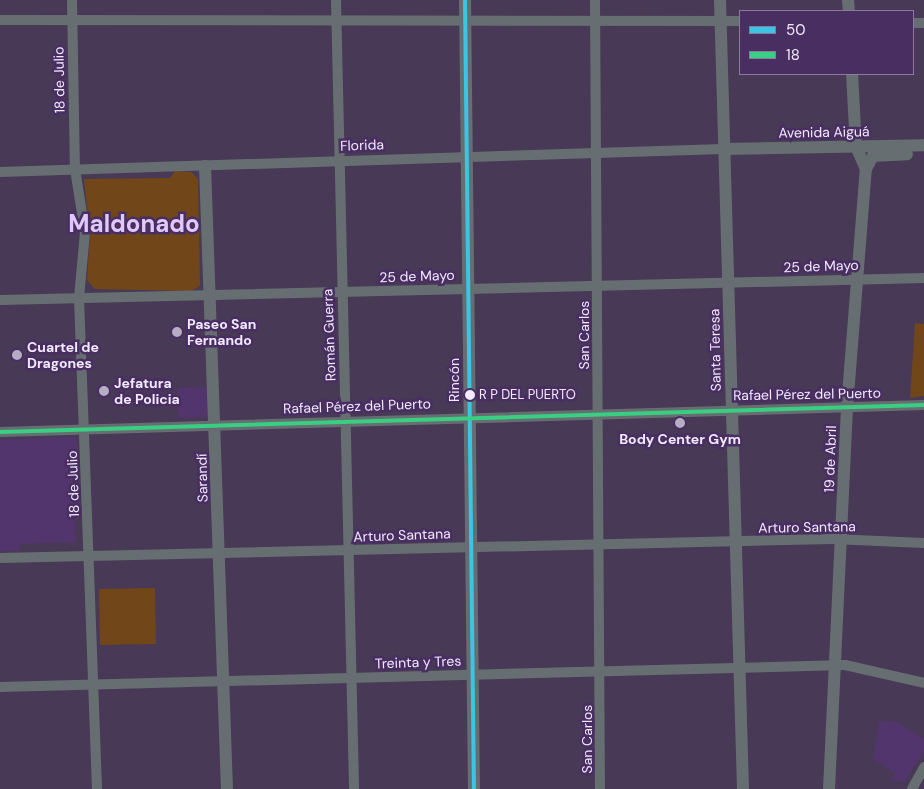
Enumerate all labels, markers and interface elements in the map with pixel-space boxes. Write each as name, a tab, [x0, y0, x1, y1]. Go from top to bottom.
legend	[739, 10, 914, 75]
text: 50	[786, 20, 805, 40]
text: 18	[786, 45, 800, 65]
street label: 18 de Julio	[50, 46, 68, 114]
street label: Avenida Aiguá	[778, 123, 870, 141]
street label: Florida	[340, 136, 384, 154]
district label: Maldonado	[68, 210, 200, 238]
street label: 25 de Mayo	[783, 256, 859, 276]
street label: 25 de Mayo	[379, 266, 455, 286]
street label: Román Guerra	[319, 288, 339, 382]
street label: San Carlos	[576, 301, 592, 369]
street label: Santa Teresa	[706, 309, 724, 391]
place label: Paseo San Fernando	[187, 316, 256, 348]
marker: Paseo San Fernando	[171, 326, 183, 338]
place label: Cuartel de Dragones	[27, 339, 99, 372]
marker: Cuartel de Dragones	[11, 349, 23, 361]
street label: Rincón	[446, 358, 462, 402]
place label: Jefatura de Policia	[114, 375, 180, 408]
street label: Rafael Pérez del Puerto	[733, 384, 881, 404]
marker: Jefatura de Policia	[98, 385, 110, 397]
place label: R P DEL PUERTO	[479, 387, 576, 403]
marker: R P DEL PUERTO	[465, 390, 475, 400]
street label: Rafael Pérez del Puerto	[283, 395, 431, 417]
marker: Body Center Gym	[674, 417, 686, 429]
street label: 19 de Abril	[820, 425, 840, 493]
place label: Body Center Gym	[619, 431, 741, 447]
street label: 18 de Julio	[63, 450, 83, 518]
street label: Sarandí	[193, 454, 211, 502]
street label: Arturo Santana	[758, 518, 856, 536]
street label: Arturo Santana	[353, 525, 451, 545]
street label: Treinta y Tres	[374, 652, 462, 672]
street label: San Carlos	[579, 705, 595, 773]

